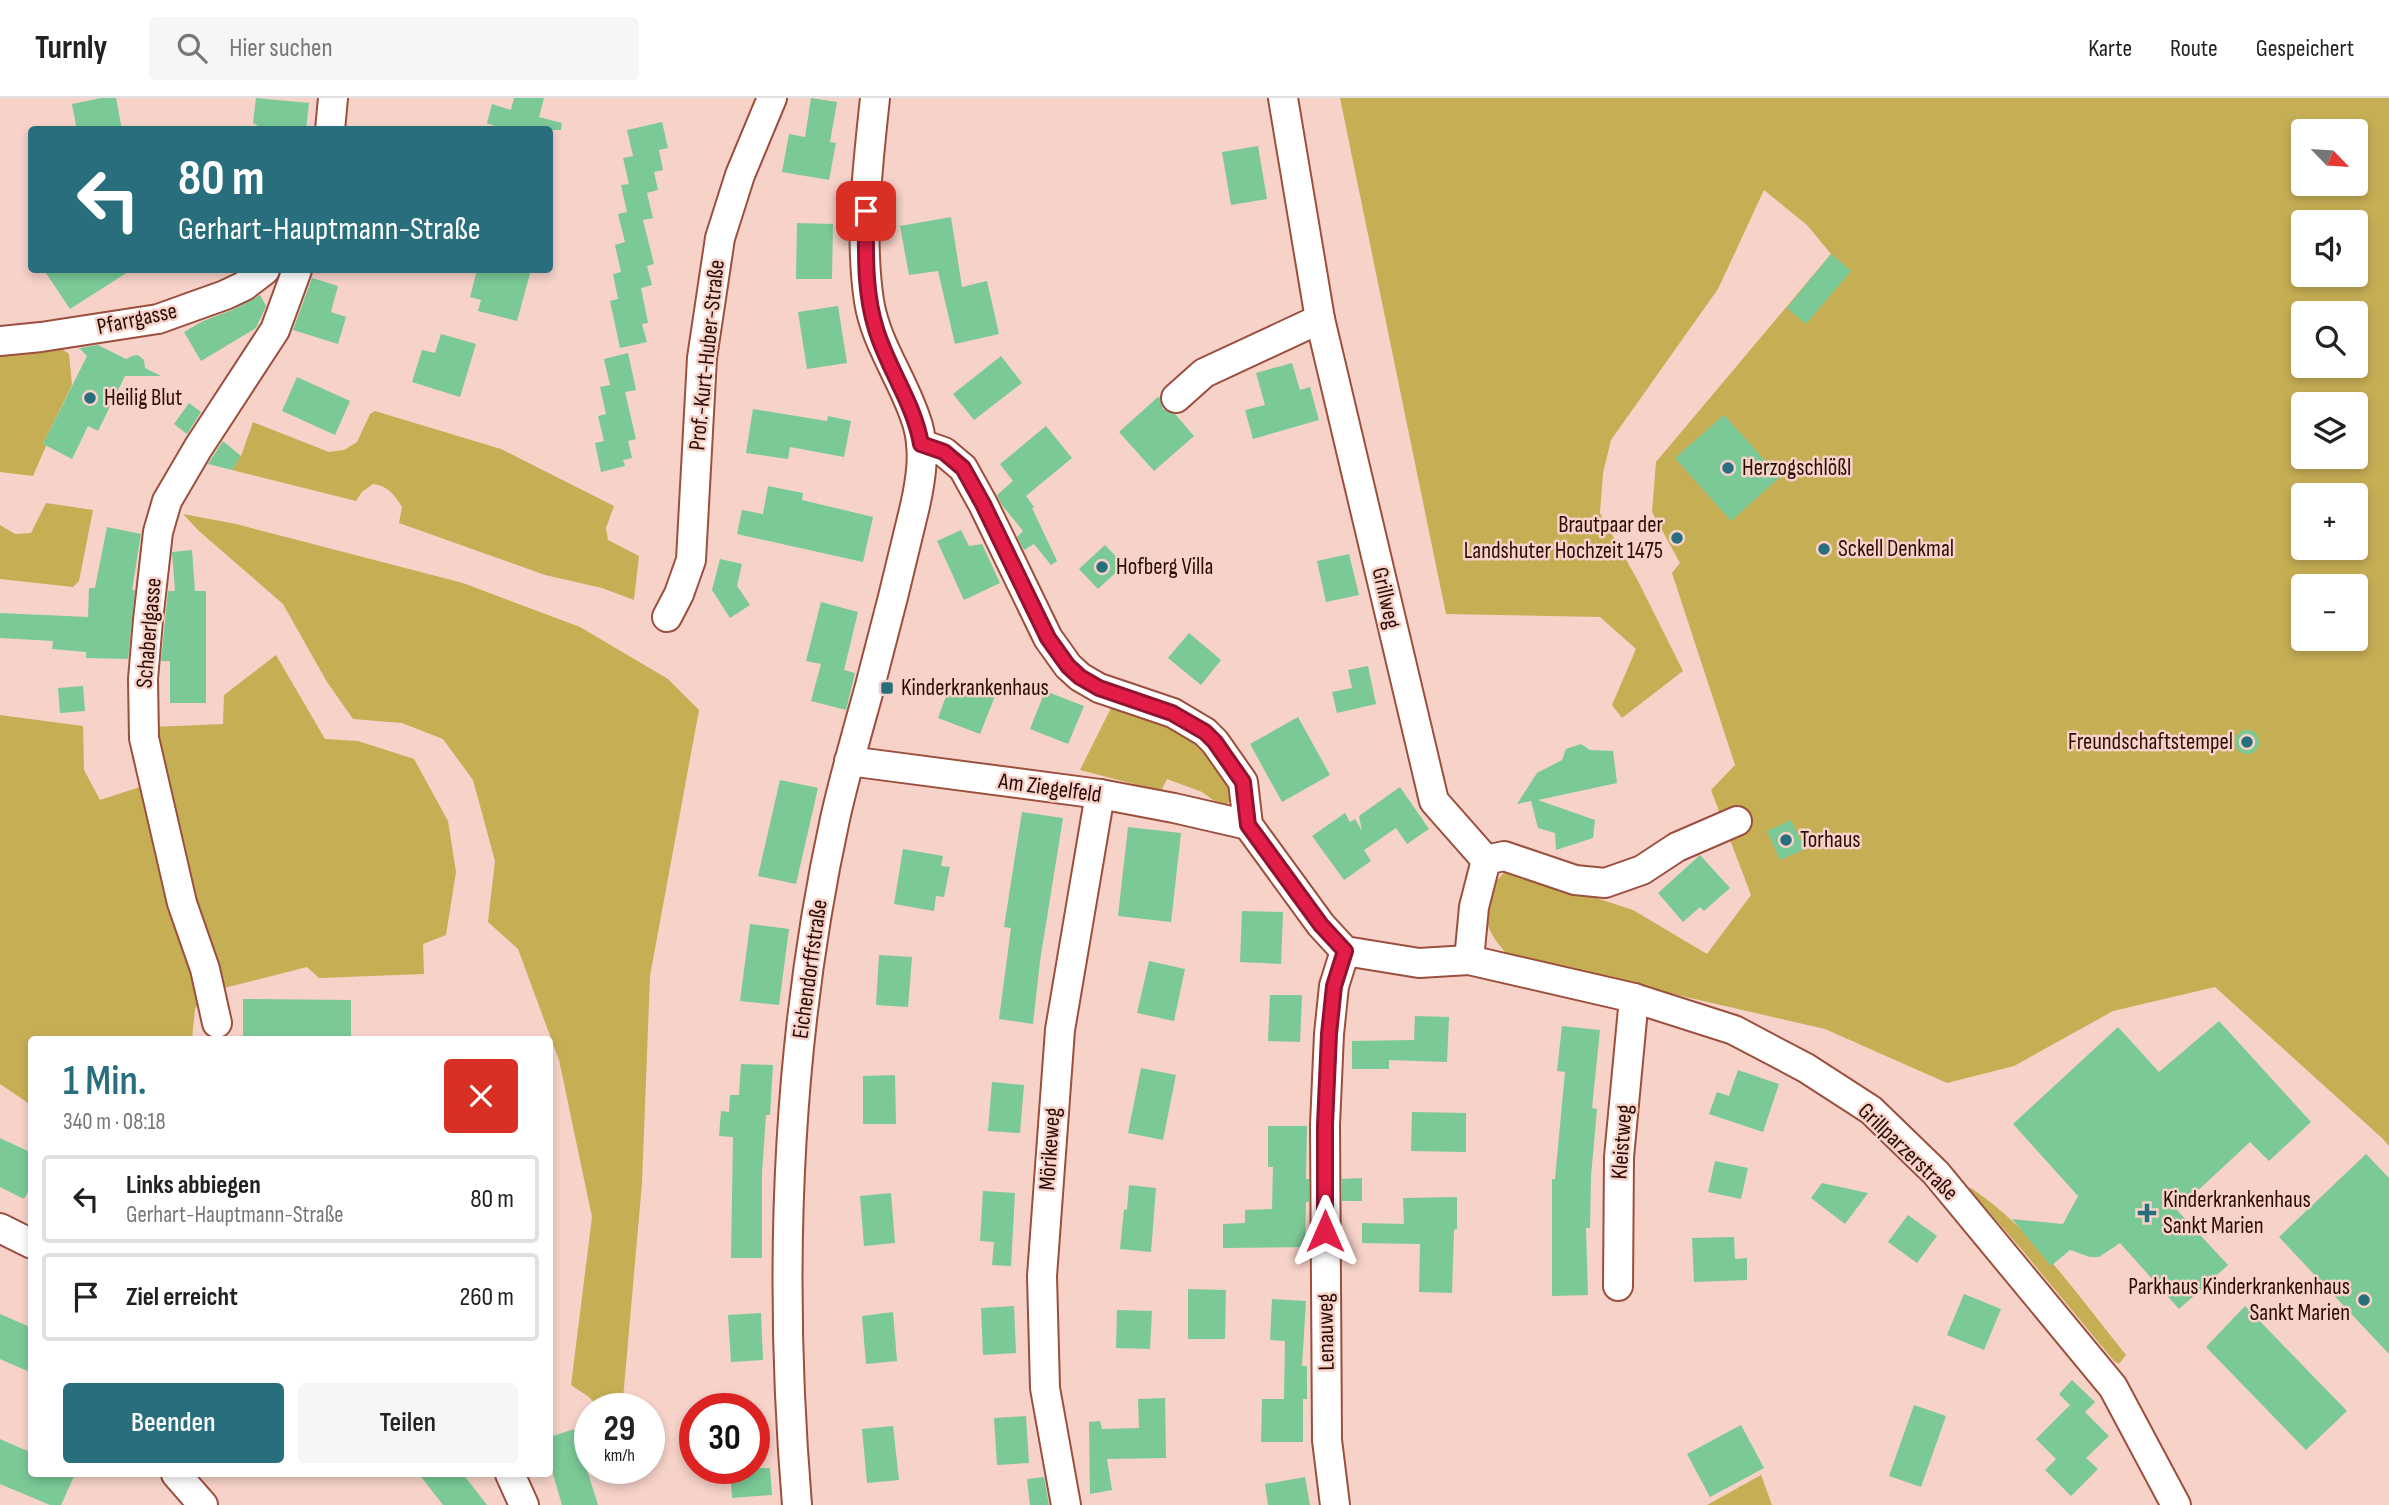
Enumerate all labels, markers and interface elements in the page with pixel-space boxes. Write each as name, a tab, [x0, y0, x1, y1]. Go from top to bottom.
search box	[149, 17, 639, 80]
text: Turnly	[35, 28, 107, 68]
icon: search	[173, 29, 211, 67]
text: Hier suchen	[229, 33, 333, 64]
text: Karte	[2088, 34, 2132, 63]
text: Route	[2170, 34, 2218, 63]
text: Gespeichert	[2256, 34, 2354, 63]
north arrow	[2291, 119, 2368, 196]
map controls	[2291, 119, 2368, 651]
text: 80 m	[178, 150, 265, 209]
icon: left	[63, 154, 154, 245]
pin	[836, 181, 896, 241]
icon: arrive	[847, 192, 885, 230]
text: Gerhart-Hauptmann-Straße	[178, 210, 481, 249]
button: sound	[2291, 210, 2368, 287]
street label: Prof.-Kurt-Huber-Straße	[683, 258, 731, 452]
street label: Pfarrgasse	[94, 297, 180, 341]
button: search	[2291, 301, 2368, 378]
place label: Heilig Blut	[104, 384, 182, 412]
marker: Heilig Blut	[82, 390, 98, 406]
button: layers	[2291, 392, 2368, 469]
place label: Herzogschlößl	[1742, 454, 1851, 482]
marker: Herzogschlößl	[1720, 460, 1736, 476]
button: +	[2291, 483, 2368, 560]
place label: Brautpaar der Landshuter Hochzeit 1475	[1464, 511, 1663, 565]
marker: Brautpaar der Landshuter Hochzeit 1475	[1669, 530, 1685, 546]
place label: Sckell Denkmal	[1838, 535, 1954, 563]
marker: Sckell Denkmal	[1816, 541, 1832, 557]
place label: Hofberg Villa	[1116, 553, 1213, 581]
marker: Hofberg Villa	[1094, 559, 1110, 575]
street label: Grillweg	[1365, 565, 1407, 631]
button: −	[2291, 574, 2368, 651]
street label: Schaberlgasse	[130, 577, 168, 689]
place label: Kinderkrankenhaus	[901, 674, 1049, 702]
marker: Kinderkrankenhaus	[879, 680, 895, 696]
place label: Freundschaftstempel	[2068, 728, 2233, 756]
marker: Freundschaftstempel	[2239, 734, 2255, 750]
street label: Am Ziegelfeld	[996, 767, 1103, 809]
place label: Torhaus	[1800, 826, 1861, 854]
marker: Torhaus	[1778, 832, 1794, 848]
street label: Eichendorffstraße	[786, 898, 834, 1040]
text: 1 Min.	[63, 1056, 147, 1107]
button: close	[444, 1059, 518, 1133]
street label: Grillparzerstraße	[1852, 1097, 1964, 1207]
street label: Kleistweg	[1605, 1104, 1639, 1180]
street label: Mörikeweg	[1033, 1107, 1067, 1191]
text: 340 m · 08:18	[63, 1108, 166, 1136]
text: Links abbiegen	[126, 1170, 261, 1201]
icon: left	[67, 1180, 105, 1218]
text: 80 m	[470, 1184, 514, 1215]
place label: Kinderkrankenhaus Sankt Marien	[2163, 1186, 2311, 1240]
position arrow	[1288, 1194, 1362, 1268]
text: Gerhart-Hauptmann-Straße	[126, 1201, 344, 1229]
marker: Kinderkrankenhaus Sankt Marien	[2137, 1203, 2157, 1223]
place label: Parkhaus Kinderkrankenhaus Sankt Marien	[2128, 1273, 2350, 1327]
icon: arrive	[67, 1278, 105, 1316]
text: Ziel erreicht	[126, 1282, 238, 1313]
text: 260 m	[459, 1282, 514, 1313]
marker: Parkhaus Kinderkrankenhaus Sankt Marien	[2356, 1292, 2372, 1308]
street label: Lenauweg	[1311, 1293, 1341, 1371]
button: Beenden	[63, 1383, 284, 1463]
button: Teilen	[298, 1383, 518, 1463]
speed limit sign: 30	[679, 1393, 770, 1484]
text: 29	[604, 1408, 635, 1451]
text: km/h	[604, 1445, 635, 1466]

